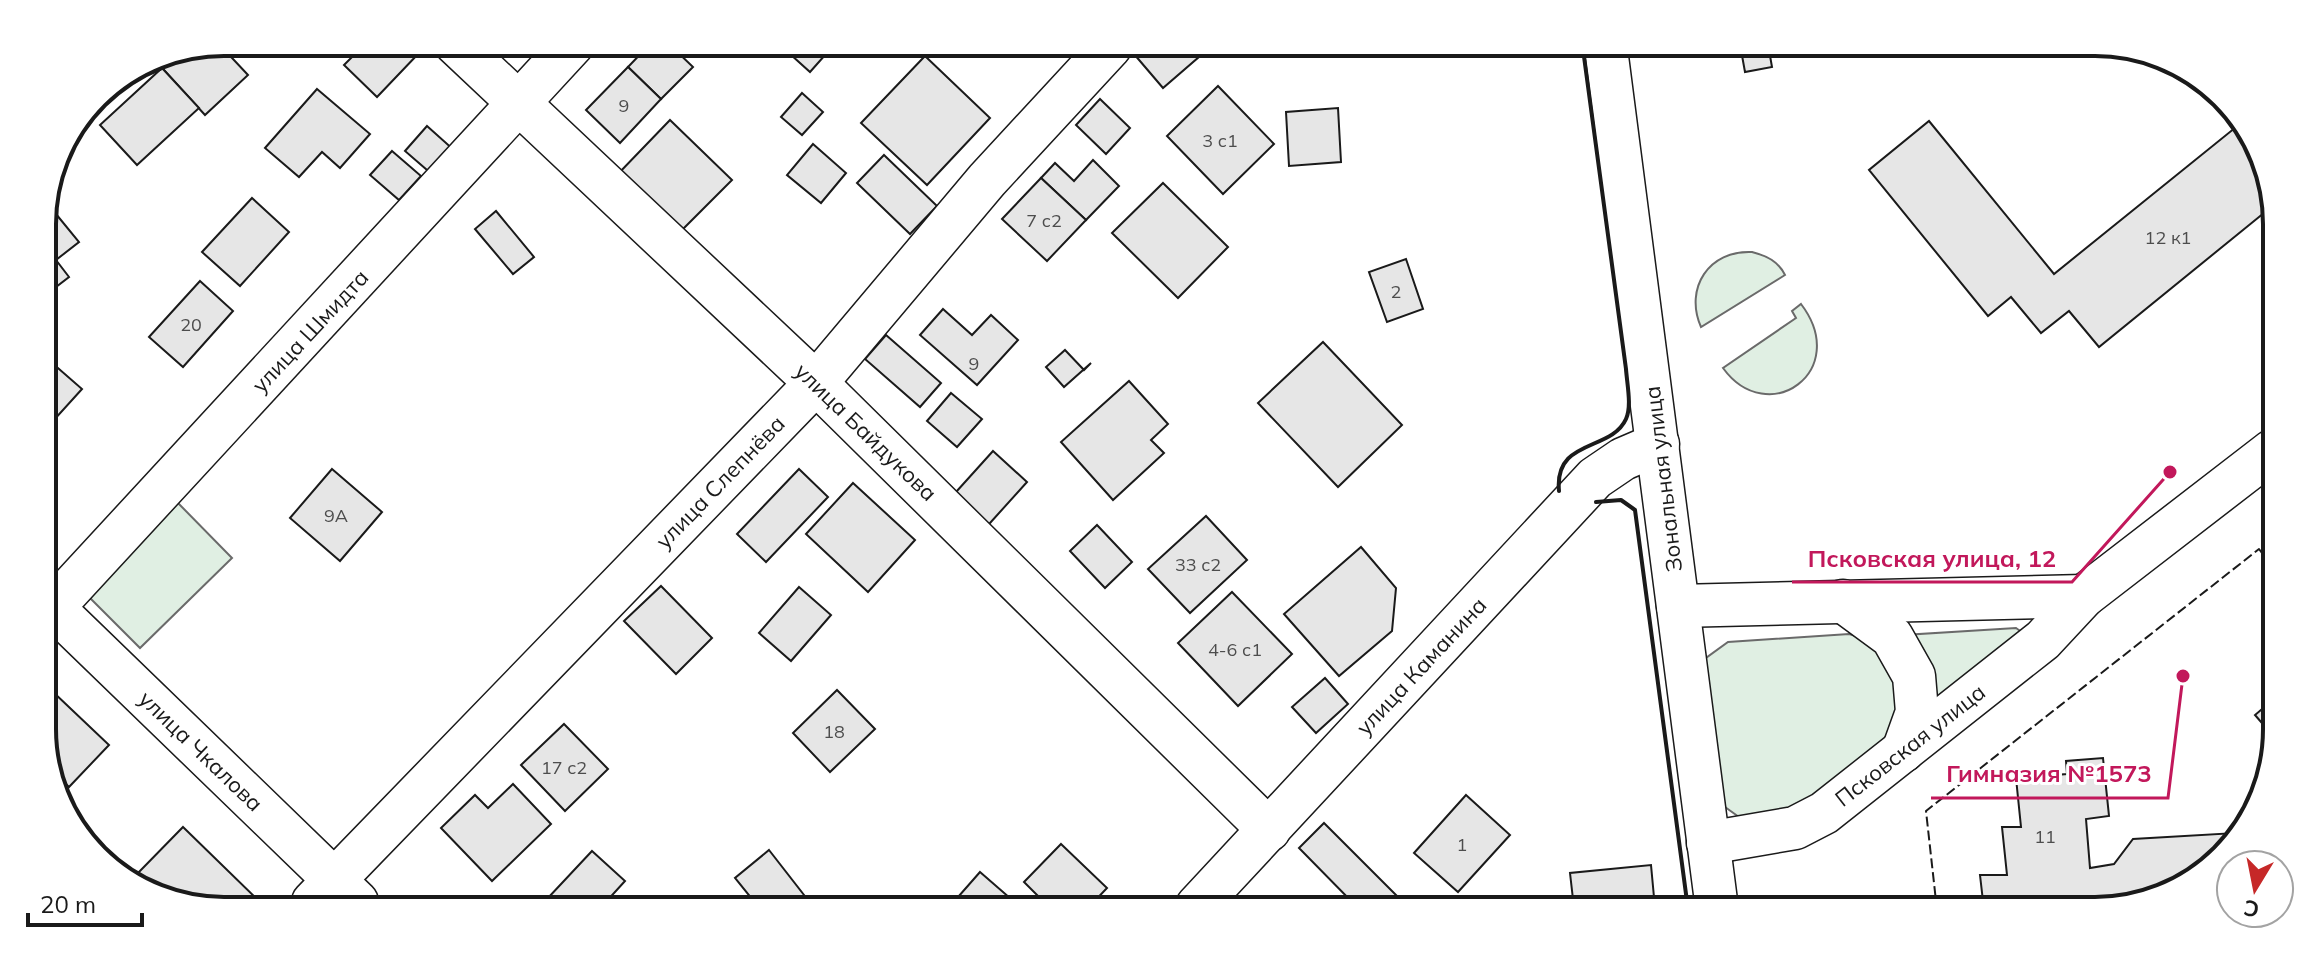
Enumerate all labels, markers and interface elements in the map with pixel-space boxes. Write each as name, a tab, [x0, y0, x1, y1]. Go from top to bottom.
house number: 9	[619, 94, 629, 117]
house number: 3 с1	[1202, 129, 1238, 152]
house number: 7 с2	[1026, 209, 1062, 232]
house number: 12 к1	[2145, 226, 2191, 249]
street label: улица Шмидта	[246, 264, 374, 398]
house number: 2	[1391, 280, 1401, 303]
house number: 20	[180, 313, 202, 336]
house number: 9	[969, 352, 979, 375]
street label: улица Байдукова	[789, 357, 943, 507]
street label: Зональная улица	[1638, 384, 1688, 574]
street label: улица Слепнёва	[649, 410, 791, 554]
house number: 9А	[324, 504, 348, 527]
callout: Псковская улица, 12	[1792, 534, 2072, 582]
text: Псковская улица, 12	[1808, 543, 2056, 573]
house number: 33 с2	[1175, 553, 1221, 576]
street label: улица Каманина	[1350, 591, 1492, 741]
house number: 4-6 с1	[1208, 638, 1262, 661]
street label: Псковская улица	[1829, 678, 1991, 812]
street label: улица Чкалова	[133, 685, 269, 817]
house number: 18	[823, 720, 845, 743]
callout: Гимназия №1573	[1931, 750, 2168, 798]
house number: 17 с2	[541, 756, 587, 779]
text: Гимназия №1573	[1946, 758, 2152, 788]
house number: 11	[2034, 825, 2056, 848]
house number: 1	[1457, 833, 1467, 856]
north arrow	[2215, 849, 2295, 929]
scale bar	[28, 877, 142, 927]
text: 20 m	[40, 889, 96, 919]
text: С	[2242, 894, 2261, 924]

